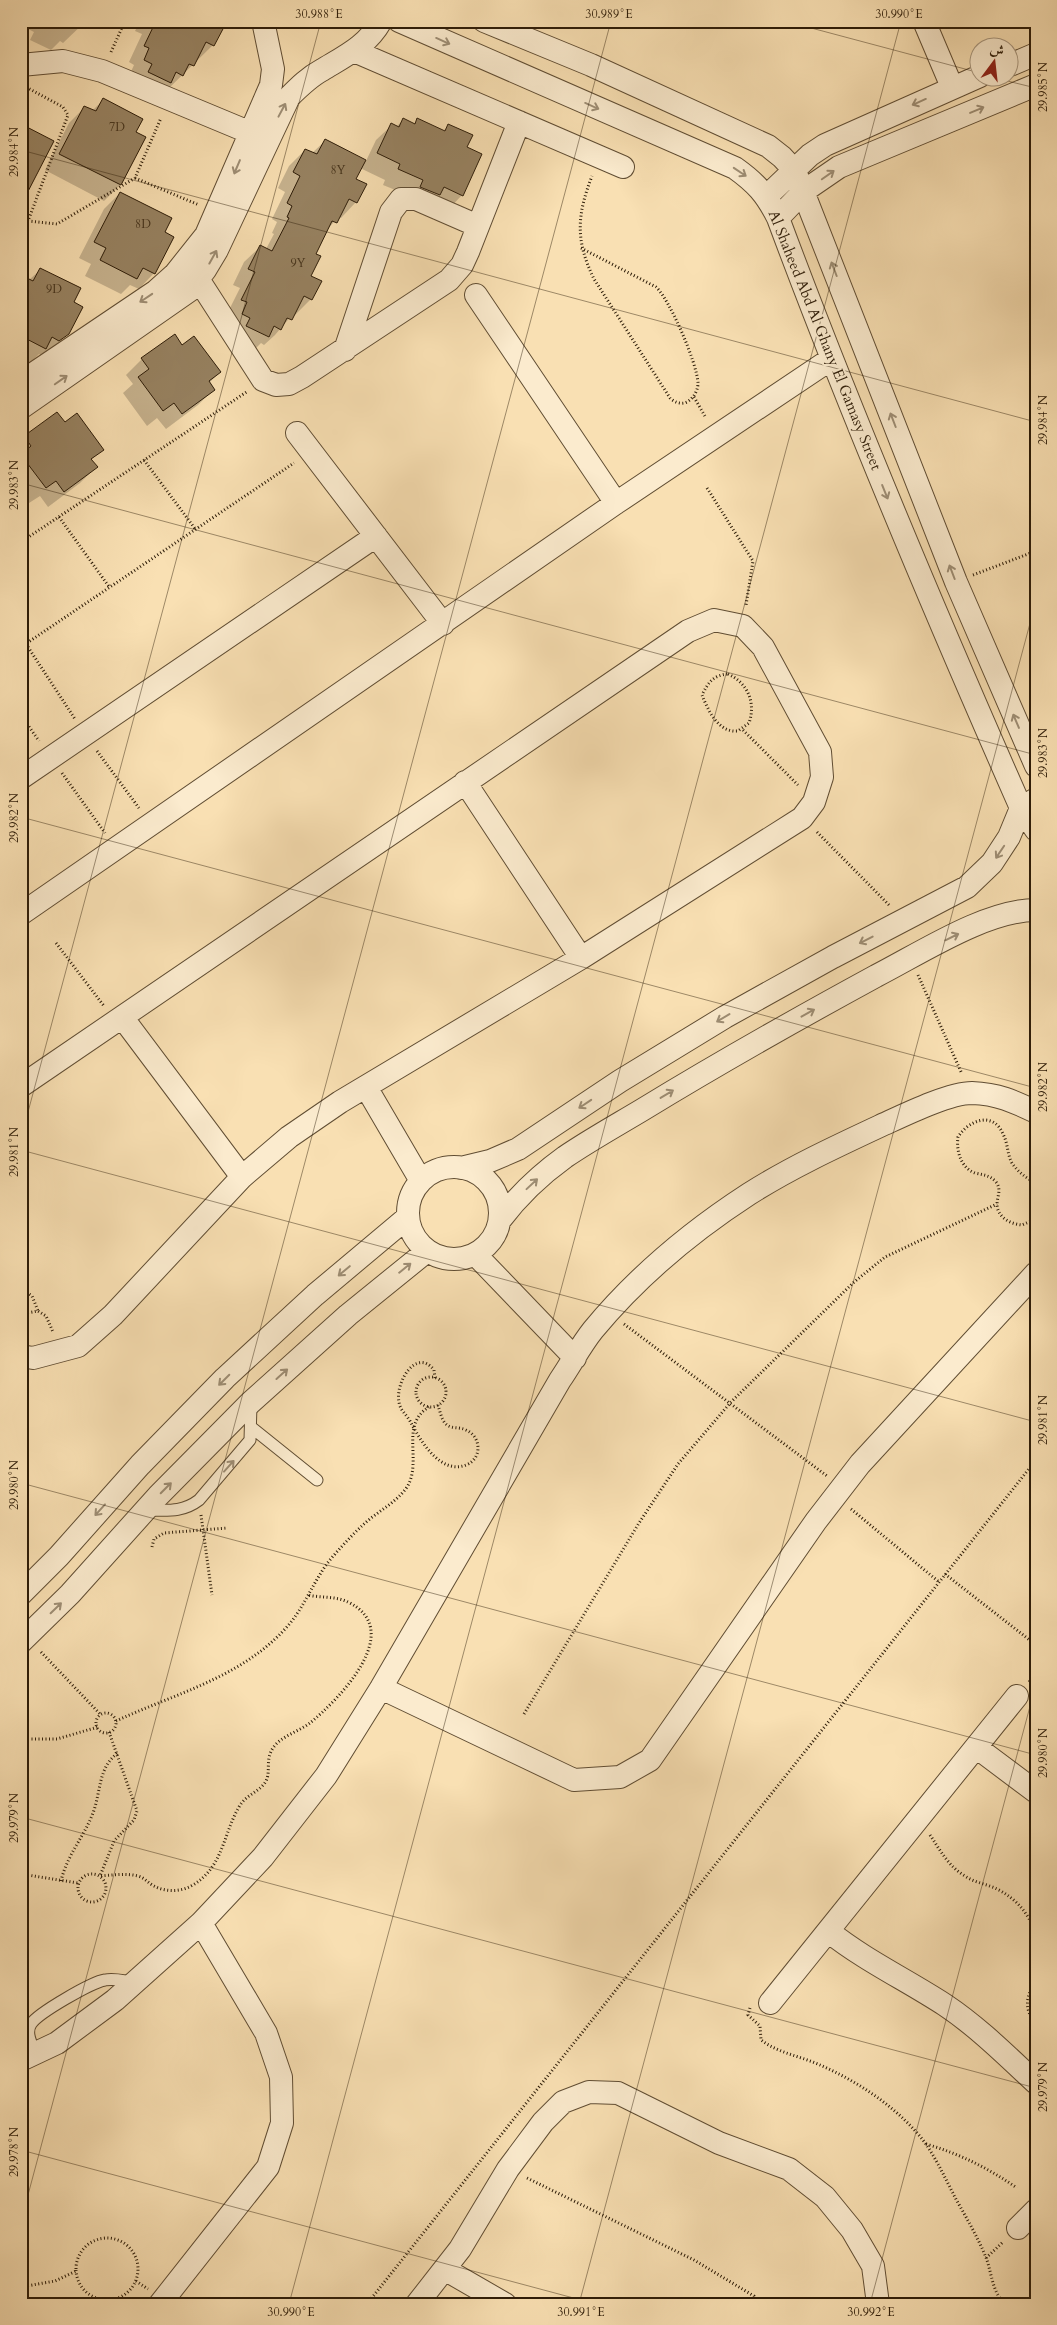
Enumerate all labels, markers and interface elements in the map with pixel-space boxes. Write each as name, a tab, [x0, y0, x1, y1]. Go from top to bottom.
text: 30.988°E	[295, 6, 343, 22]
text: 30.989°E	[585, 6, 633, 22]
text: 30.990°E	[875, 6, 923, 22]
one-way arrow	[435, 36, 450, 46]
north arrow	[970, 38, 1020, 88]
text: ش	[988, 39, 1007, 61]
text: 29.985°N	[1035, 61, 1051, 112]
one-way arrow	[912, 98, 927, 108]
one-way arrow	[584, 101, 599, 111]
one-way arrow	[277, 102, 287, 117]
one-way arrow	[969, 104, 984, 114]
house number: 7D	[109, 119, 125, 135]
text: 29.984°N	[6, 126, 22, 177]
one-way arrow	[232, 159, 241, 174]
house number: 8Y	[330, 162, 346, 178]
one-way arrow	[733, 167, 747, 177]
one-way arrow	[821, 170, 835, 180]
street label: Al Shaheed Abd Al Ghany El Gamasy Street	[764, 207, 887, 473]
house number: 8D	[135, 216, 151, 232]
one-way arrow	[208, 250, 218, 264]
house number: 9Y	[290, 255, 306, 271]
one-way arrow	[829, 261, 838, 276]
house number: 9D	[46, 281, 62, 297]
one-way arrow	[139, 293, 153, 303]
one-way arrow	[54, 375, 68, 385]
text: 29.984°N	[1035, 394, 1051, 445]
one-way arrow	[888, 413, 898, 428]
text: 29.983°N	[6, 459, 22, 510]
one-way arrow	[881, 484, 890, 499]
one-way arrow	[947, 564, 956, 580]
one-way arrow	[1011, 714, 1021, 729]
text: 29.983°N	[1035, 727, 1051, 778]
text: 29.982°N	[6, 792, 22, 843]
one-way arrow	[994, 844, 1004, 858]
one-way arrow	[944, 932, 959, 941]
one-way arrow	[859, 936, 874, 945]
one-way arrow	[800, 1008, 815, 1017]
one-way arrow	[717, 1013, 731, 1023]
text: 29.982°N	[1035, 1061, 1051, 1112]
one-way arrow	[660, 1089, 674, 1099]
one-way arrow	[579, 1099, 593, 1109]
text: 29.981°N	[6, 1126, 22, 1177]
one-way arrow	[526, 1178, 539, 1190]
one-way arrow	[398, 1263, 411, 1274]
one-way arrow	[338, 1265, 351, 1276]
one-way arrow	[275, 1368, 288, 1380]
one-way arrow	[217, 1374, 230, 1386]
text: 29.981°N	[1035, 1394, 1051, 1445]
text: 29.980°N	[6, 1459, 22, 1510]
one-way arrow	[223, 1460, 235, 1473]
one-way arrow	[160, 1482, 172, 1494]
one-way arrow	[94, 1504, 106, 1517]
one-way arrow	[50, 1602, 63, 1614]
text: 29.980°N	[1035, 1727, 1051, 1778]
text: 29.979°N	[6, 1792, 22, 1843]
text: 29.979°N	[1035, 2061, 1051, 2112]
text: 29.978°N	[6, 2126, 22, 2177]
text: 30.990°E	[267, 2304, 315, 2320]
text: 30.991°E	[557, 2304, 605, 2320]
text: 30.992°E	[847, 2304, 895, 2320]

